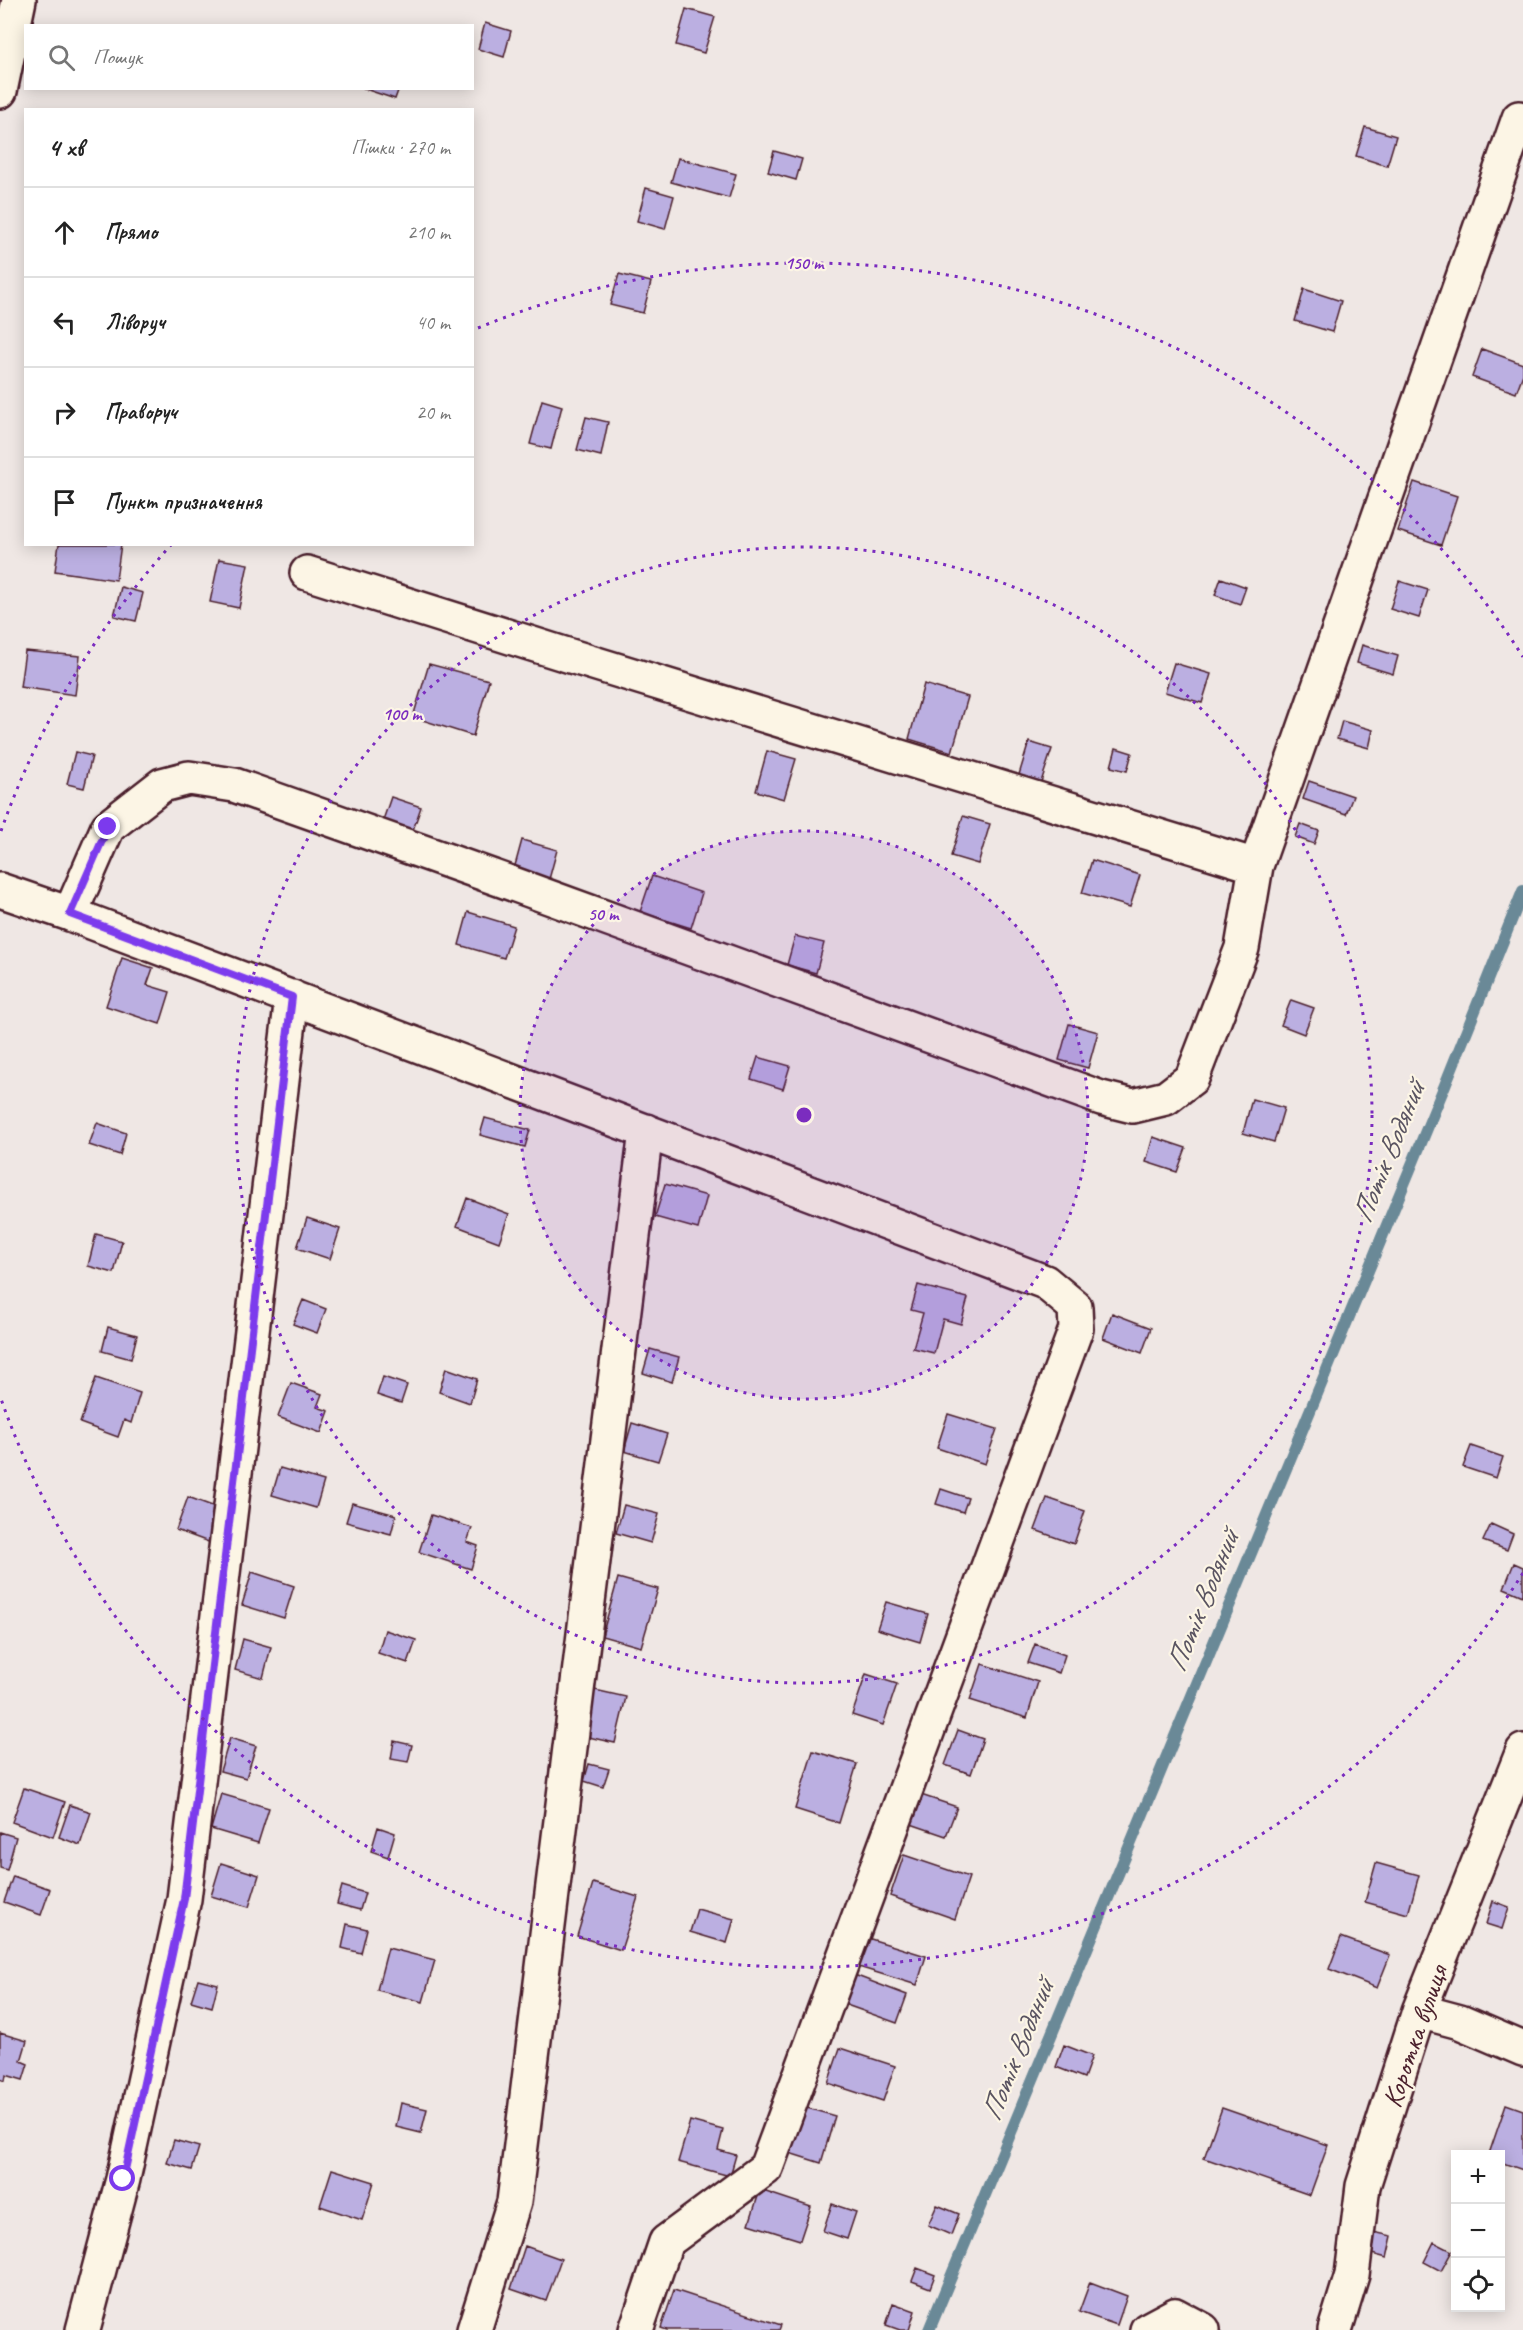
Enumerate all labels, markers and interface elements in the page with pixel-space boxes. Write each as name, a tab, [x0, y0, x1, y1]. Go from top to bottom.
search box	[24, 24, 474, 90]
icon: search	[45, 41, 78, 74]
text: Пошук	[93, 43, 142, 71]
text: 4 хв	[48, 131, 83, 164]
text: Пішки · 270 m	[351, 135, 450, 160]
icon: ahead	[48, 216, 81, 249]
text: Прямо	[105, 218, 157, 246]
text: 210 m	[407, 220, 450, 245]
text: 150 m	[785, 252, 825, 274]
icon: left	[48, 306, 81, 339]
text: Ліворуч	[105, 308, 165, 336]
text: 40 m	[416, 310, 450, 335]
icon: right	[48, 396, 81, 429]
text: Праворуч	[105, 398, 177, 426]
text: 20 m	[416, 400, 450, 425]
icon: arrive	[48, 486, 81, 519]
text: Пункт призначення	[105, 488, 262, 516]
text: 100 m	[383, 703, 423, 725]
route end	[94, 813, 120, 839]
text: 50 m	[588, 903, 620, 925]
water label: Потік Водяний	[1342, 1071, 1436, 1228]
centre of rings	[794, 1105, 814, 1125]
water label: Потік Водяний	[1156, 1520, 1250, 1677]
street label: Коротка вулиця	[1374, 1958, 1456, 2112]
water label: Потік Водяний	[971, 1969, 1065, 2126]
map controls	[1451, 2150, 1505, 2312]
button: +	[1451, 2150, 1505, 2204]
route start	[109, 2165, 135, 2191]
button: −	[1451, 2204, 1505, 2258]
button: locate	[1451, 2258, 1505, 2312]

